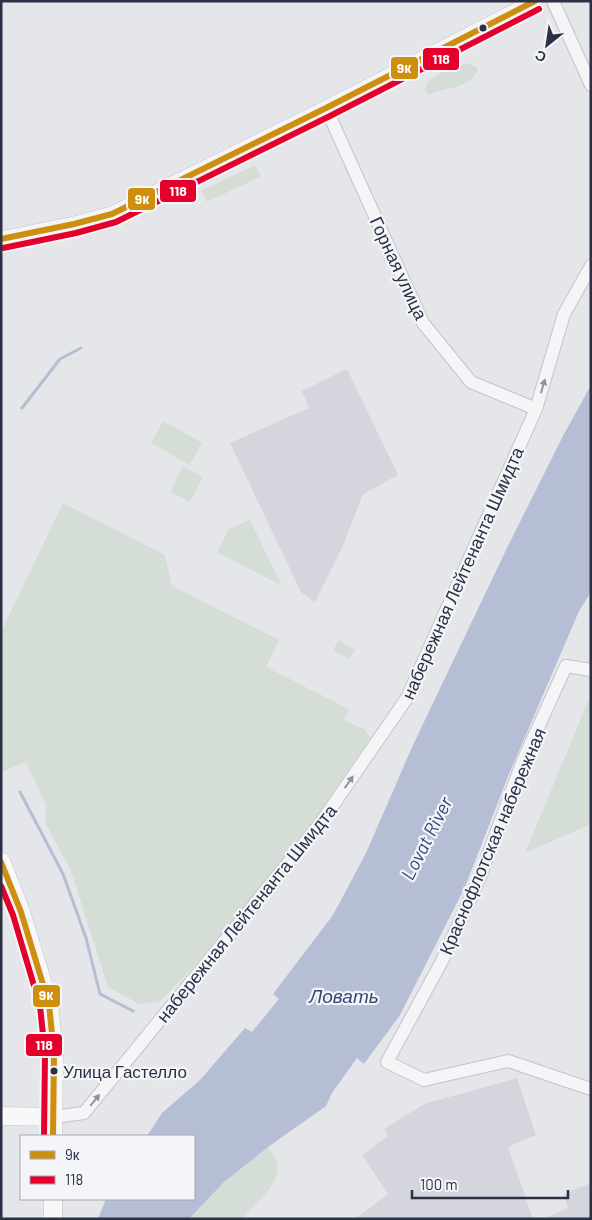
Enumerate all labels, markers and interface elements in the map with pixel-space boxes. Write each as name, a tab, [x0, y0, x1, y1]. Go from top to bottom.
north arrow	[522, 20, 572, 70]
unlabelled marker	[478, 23, 488, 33]
line badge: 118	[422, 47, 460, 71]
text: С	[532, 47, 549, 67]
text: 118	[432, 50, 450, 67]
line badge: 9к	[390, 56, 419, 80]
text: 9к	[397, 59, 412, 76]
line badge: 118	[159, 179, 197, 203]
text: 118	[169, 182, 187, 199]
line badge: 9к	[127, 187, 156, 211]
text: 9к	[135, 190, 150, 207]
street label: Горная улица	[365, 213, 433, 324]
one-way arrow	[539, 378, 547, 393]
street label: набережная Лейтенанта Шмидта	[396, 442, 528, 703]
street label: Краснофлотская набережная	[434, 724, 550, 958]
one-way arrow	[344, 775, 354, 789]
water label: Lovat River	[395, 792, 457, 883]
street label: набережная Лейтенанта Шмидта	[151, 799, 341, 1026]
line badge: 9к	[32, 984, 61, 1008]
water label: Ловать	[307, 984, 379, 1007]
text: 9к	[39, 986, 54, 1003]
line badge: 118	[25, 1033, 63, 1057]
text: 118	[35, 1036, 53, 1053]
place label: Улица Гастелло	[63, 1061, 187, 1081]
marker: Улица Гастелло	[49, 1066, 59, 1076]
one-way arrow	[89, 1094, 100, 1107]
legend	[20, 1135, 195, 1200]
text: 9к	[65, 1145, 80, 1163]
scale bar	[412, 1168, 568, 1200]
text: 118	[65, 1170, 83, 1188]
text: 100 m	[420, 1175, 458, 1193]

